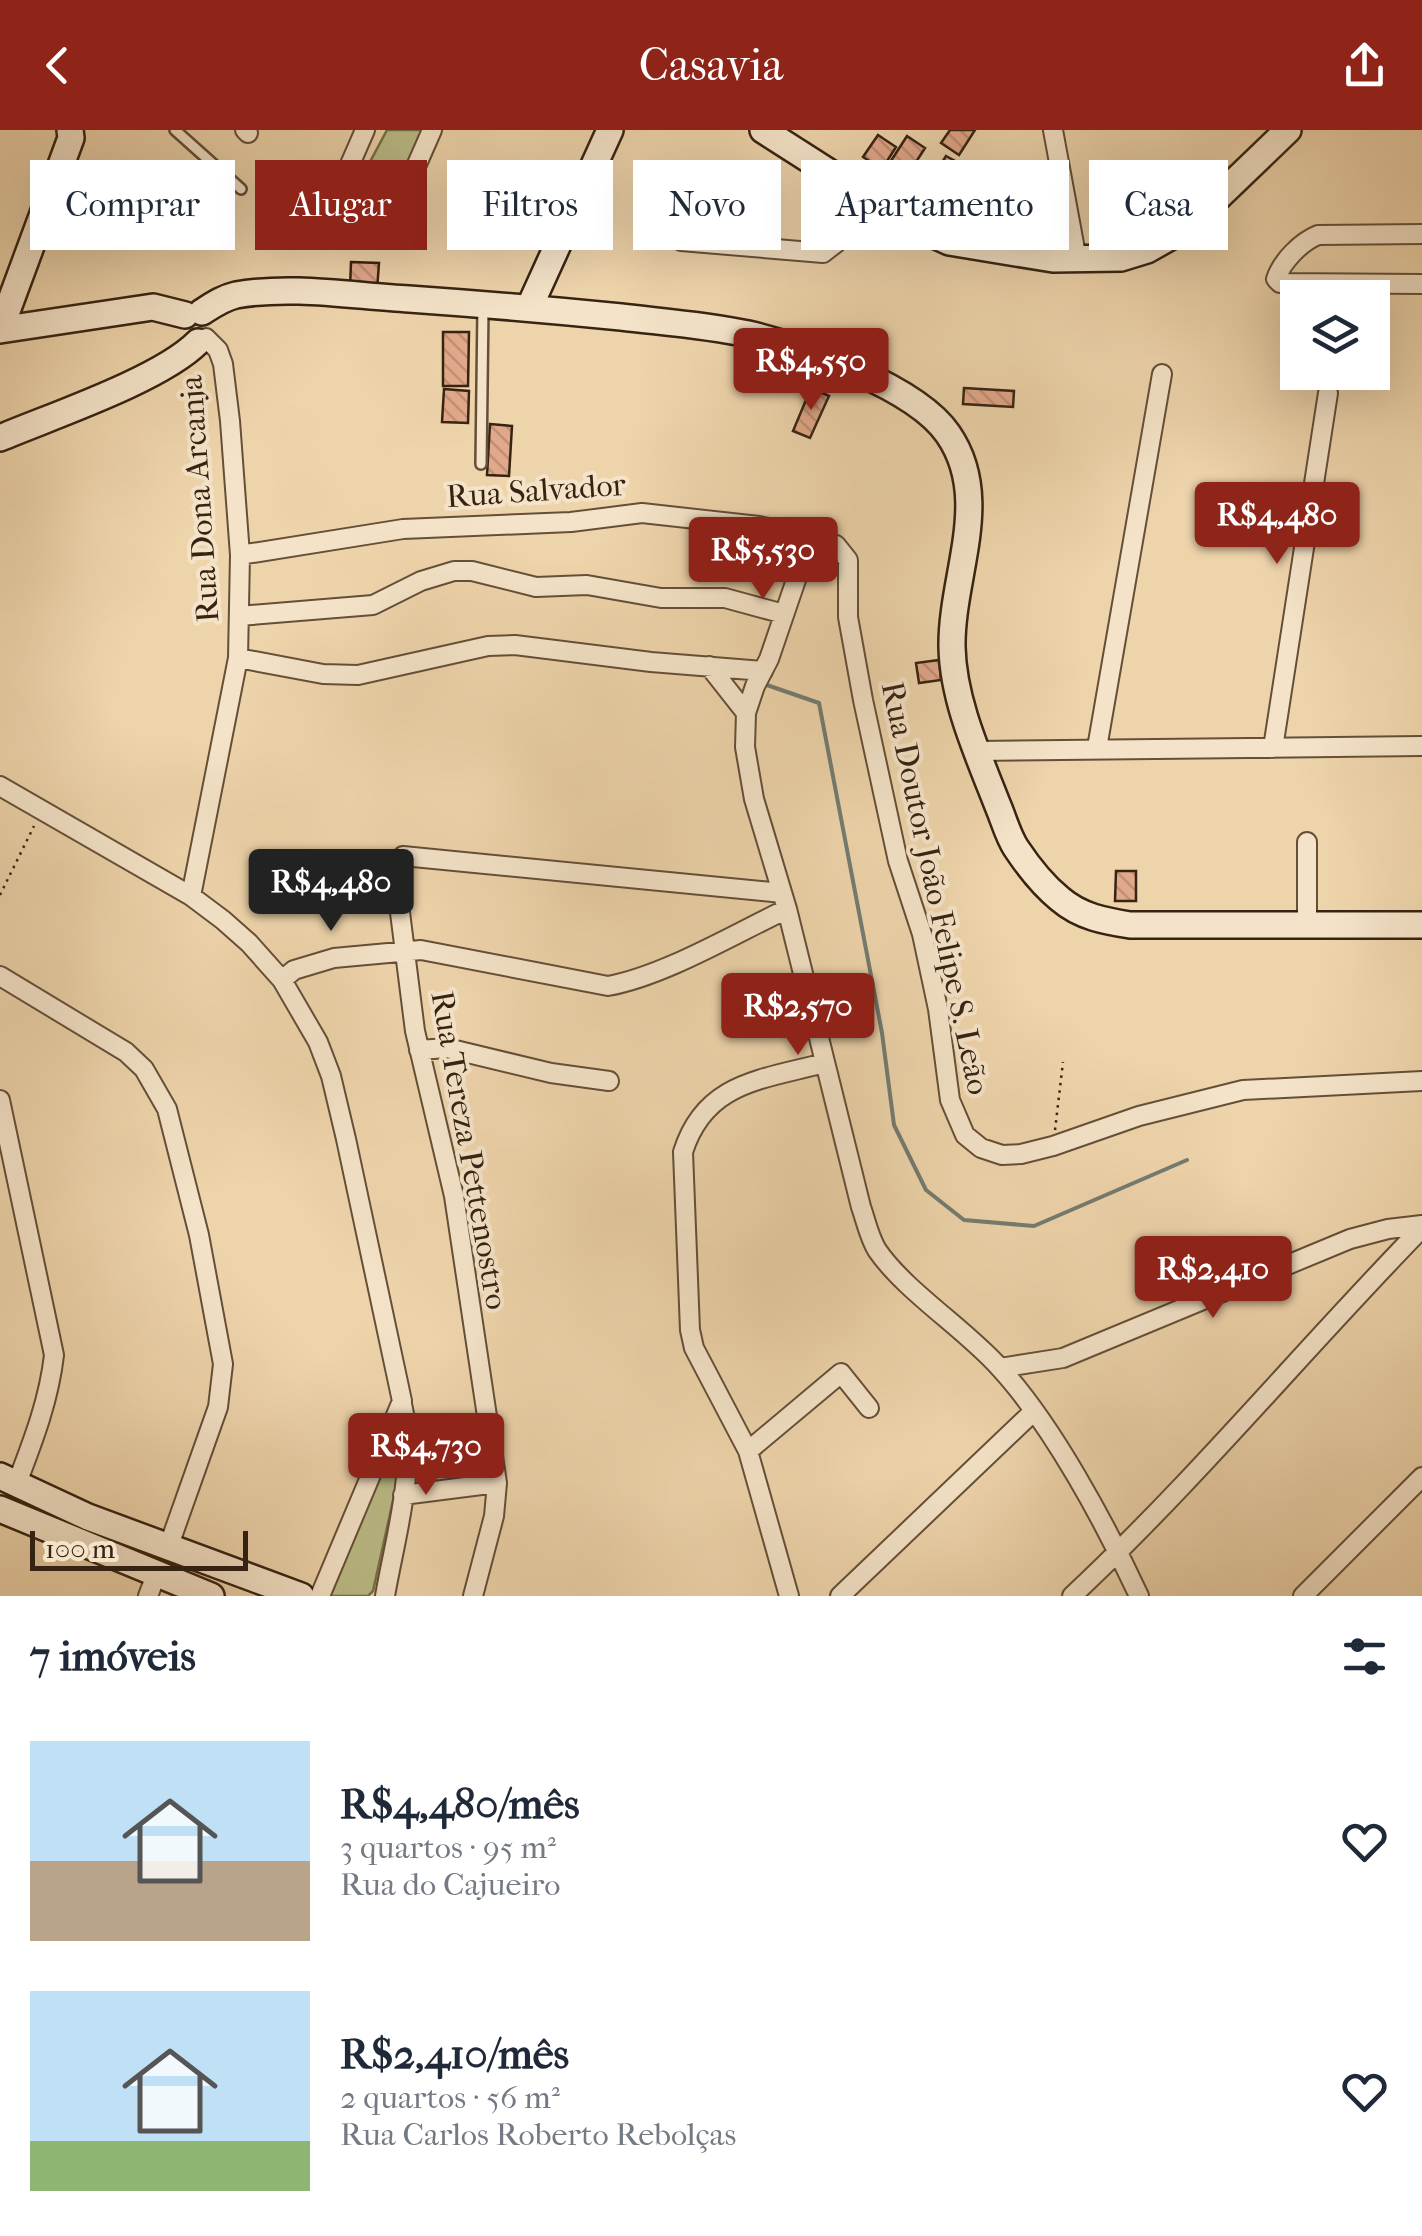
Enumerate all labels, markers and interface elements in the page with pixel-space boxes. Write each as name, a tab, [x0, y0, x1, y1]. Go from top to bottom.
icon: back	[30, 38, 85, 93]
icon: share	[1337, 38, 1392, 93]
text: Casavia	[639, 39, 783, 92]
chip: Comprar	[30, 160, 235, 250]
chip: Alugar	[255, 160, 427, 250]
chip: Filtros	[447, 160, 613, 250]
chip: Novo	[633, 160, 781, 250]
chip: Apartamento	[801, 160, 1069, 250]
chip: Casa	[1089, 160, 1228, 250]
map controls	[1280, 280, 1390, 390]
button: layers	[1280, 280, 1390, 390]
pin: R$4,550	[719, 328, 903, 413]
text: R$4,550	[756, 342, 866, 379]
street label: Rua Dona Arcanja	[172, 373, 227, 624]
street label: Rua Salvador	[445, 466, 627, 515]
pin: R$4,480	[1185, 482, 1369, 567]
text: R$4,480	[1217, 496, 1337, 533]
pin: R$5,530	[671, 517, 855, 602]
text: R$5,530	[711, 531, 815, 568]
street label: Rua Doutor João Felipe S. Leão	[874, 678, 997, 1098]
pin: R$4,480	[239, 849, 423, 934]
text: R$4,480	[271, 863, 391, 900]
pin: R$2,570	[706, 973, 890, 1058]
text: R$2,570	[743, 987, 853, 1024]
street label: Rua Tereza Pettenostro	[423, 988, 516, 1312]
pin: R$2,410	[1121, 1236, 1305, 1321]
text: R$2,410	[1157, 1250, 1269, 1287]
pin: R$4,730	[334, 1413, 518, 1498]
text: R$4,730	[370, 1427, 482, 1464]
scale bar	[30, 1526, 248, 1570]
text: 100 m	[45, 1532, 115, 1565]
icon: filters	[1337, 1629, 1392, 1684]
text: 7 imóveis	[30, 1632, 196, 1681]
text: R$4,480/mês	[340, 1780, 580, 1829]
icon: home	[110, 1781, 230, 1901]
icon: heart	[1337, 1814, 1392, 1869]
text: 3 quartos · 95 m²	[340, 1829, 556, 1866]
text: Rua do Cajueiro	[340, 1866, 560, 1903]
text: R$2,410/mês	[340, 2030, 569, 2079]
icon: home	[110, 2031, 230, 2151]
icon: heart	[1337, 2064, 1392, 2119]
text: 2 quartos · 56 m²	[340, 2079, 560, 2116]
text: Rua Carlos Roberto Rebolças	[340, 2116, 736, 2153]

